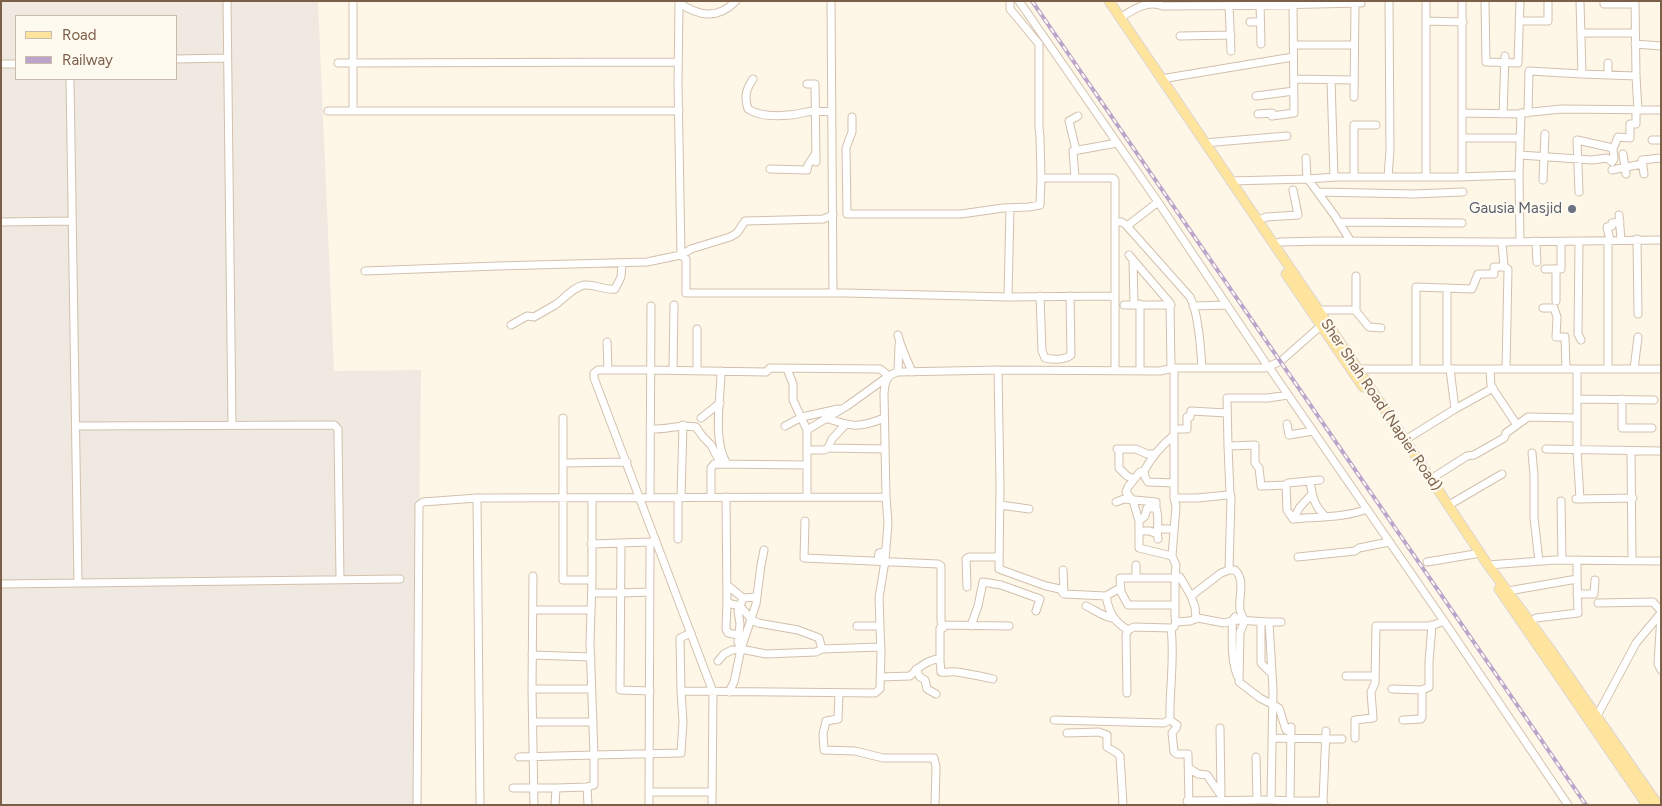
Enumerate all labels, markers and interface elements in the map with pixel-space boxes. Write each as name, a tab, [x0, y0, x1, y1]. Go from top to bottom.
legend	[15, 15, 178, 80]
text: Road	[62, 26, 97, 44]
text: Railway	[62, 51, 113, 69]
place label: Gausia Masjid	[1469, 200, 1562, 218]
marker: Gausia Masjid	[1566, 203, 1578, 215]
street label: Sher Shah Road (Napier Road)	[1317, 316, 1445, 494]

